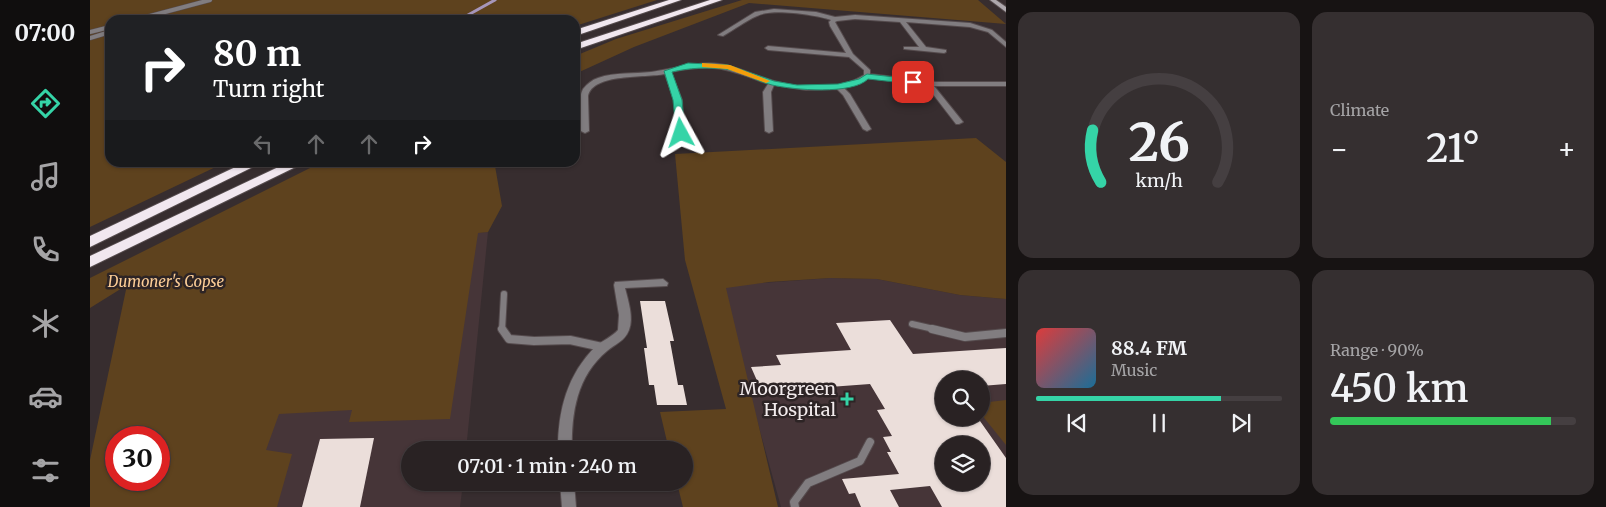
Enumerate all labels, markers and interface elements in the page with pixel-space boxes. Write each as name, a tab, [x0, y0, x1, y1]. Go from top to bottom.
text: 07:00	[15, 19, 75, 47]
text: 80 m	[213, 32, 301, 76]
icon: right	[130, 35, 195, 100]
pin	[892, 61, 934, 103]
icon: arrive	[899, 68, 927, 96]
text: Turn right	[213, 75, 324, 103]
icon: directions	[28, 86, 63, 121]
text: Climate	[1330, 100, 1389, 120]
position arrow	[654, 106, 706, 158]
text: 26	[1128, 110, 1190, 175]
text: 21°	[1426, 125, 1480, 172]
icon: left	[249, 130, 277, 158]
icon: ahead	[302, 130, 330, 158]
icon: ahead	[355, 130, 383, 158]
icon: right	[408, 130, 436, 158]
text: −	[1330, 131, 1349, 167]
text: +	[1557, 131, 1576, 167]
icon: music	[28, 159, 63, 194]
text: km/h	[1135, 169, 1183, 192]
icon: phone	[28, 232, 63, 267]
park label: Dumoner's Copse	[107, 272, 225, 291]
icon: climate	[28, 306, 63, 341]
text: 88.4 FM	[1111, 336, 1187, 360]
text: Range · 90%	[1330, 340, 1424, 360]
text: Music	[1111, 360, 1157, 380]
text: 450 km	[1330, 365, 1468, 412]
map controls	[935, 371, 990, 491]
button: search	[935, 371, 990, 426]
place label: Moorgreen Hospital	[739, 377, 836, 421]
icon: car	[28, 379, 63, 414]
marker: Moorgreen Hospital	[840, 392, 854, 406]
icon: previous	[1063, 409, 1091, 437]
icon: pause	[1145, 409, 1173, 437]
icon: next	[1227, 409, 1255, 437]
speed limit sign: 30	[105, 426, 170, 491]
button: layers	[935, 436, 990, 491]
icon: filters	[28, 453, 63, 488]
text: 07:01 · 1 min · 240 m	[457, 454, 637, 478]

